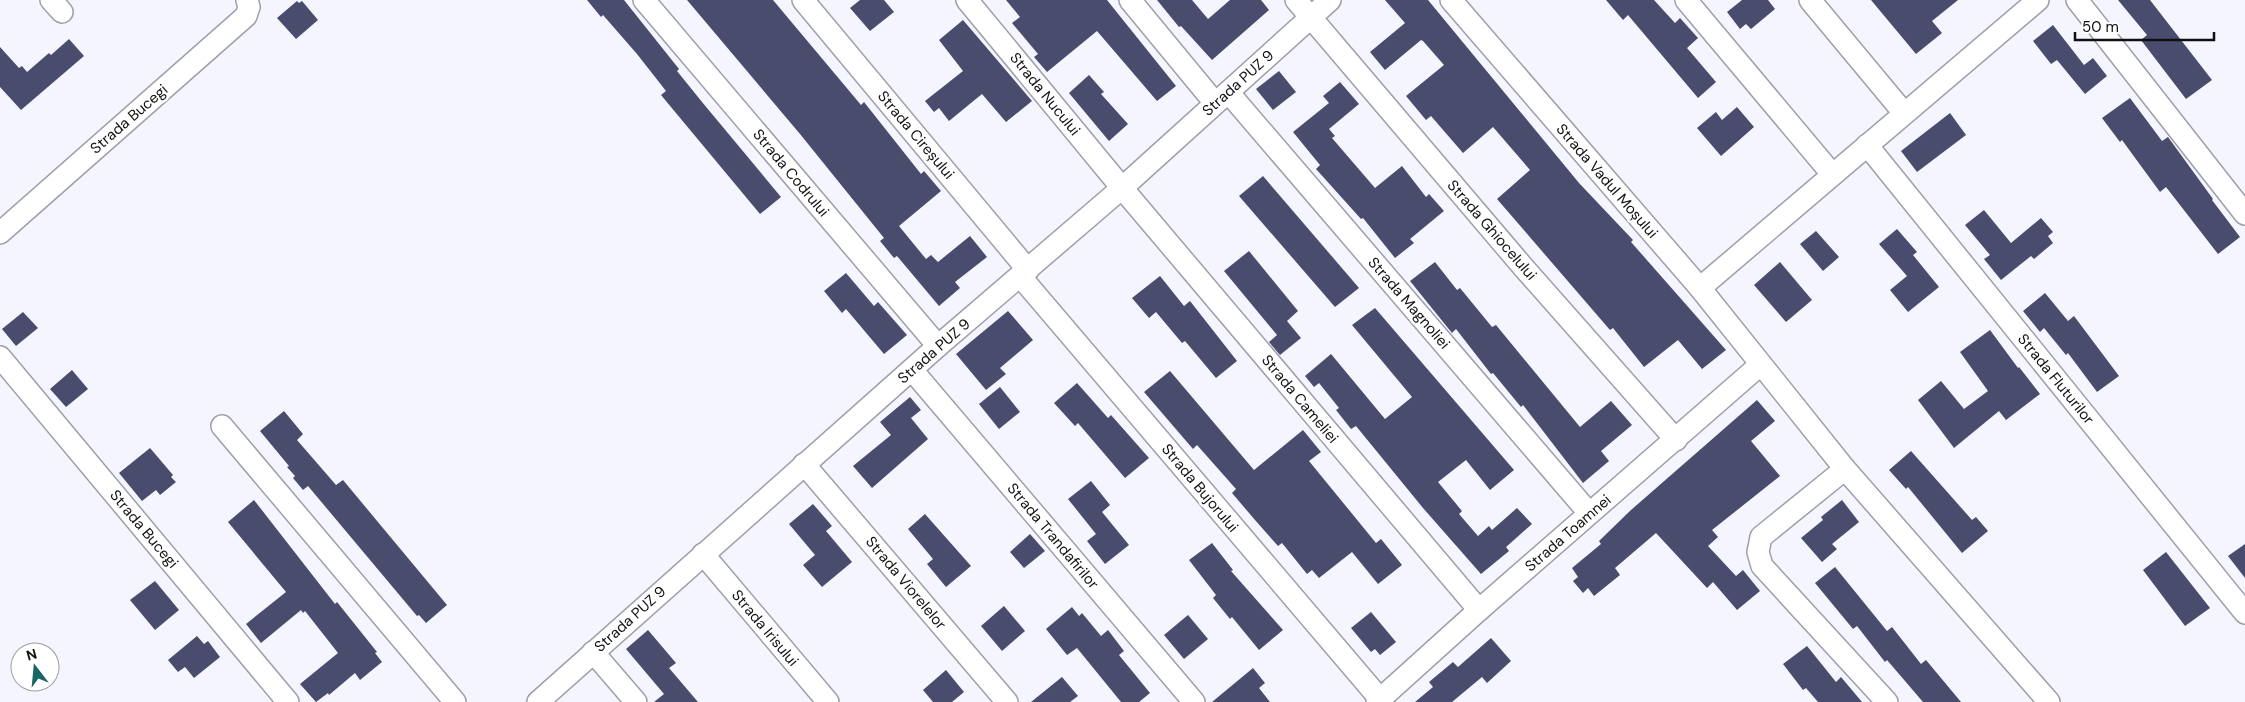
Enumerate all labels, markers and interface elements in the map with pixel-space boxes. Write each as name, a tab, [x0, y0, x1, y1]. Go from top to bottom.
scale bar	[2075, 10, 2214, 42]
text: 50 m	[2082, 17, 2119, 37]
street label: Strada PUZ 9	[1198, 45, 1278, 121]
street label: Strada Nucului	[1005, 48, 1085, 140]
street label: Strada Bucegi	[86, 80, 172, 158]
street label: Strada Cireșului	[873, 87, 959, 183]
street label: Strada Vadul Moșului	[1552, 119, 1662, 243]
street label: Strada Codrului	[748, 125, 834, 221]
street label: Strada Ghiocelului	[1443, 176, 1541, 284]
street label: Strada Magnoliei	[1364, 253, 1454, 353]
street label: Strada PUZ 9	[894, 314, 974, 388]
street label: Strada Fluturilor	[2013, 329, 2099, 429]
street label: Strada Cameliei	[1257, 351, 1343, 447]
street label: Strada Bujorului	[1157, 440, 1243, 536]
street label: Strada Trandafirilor	[1003, 479, 1104, 594]
street label: Strada Bucegi	[105, 486, 183, 572]
street label: Strada Toamnei	[1521, 490, 1615, 576]
street label: Strada Viorelelor	[861, 532, 951, 634]
street label: Strada PUZ 9	[590, 581, 670, 657]
street label: Strada Irisului	[727, 586, 803, 670]
north arrow	[10, 642, 60, 692]
text: N	[24, 644, 39, 665]

